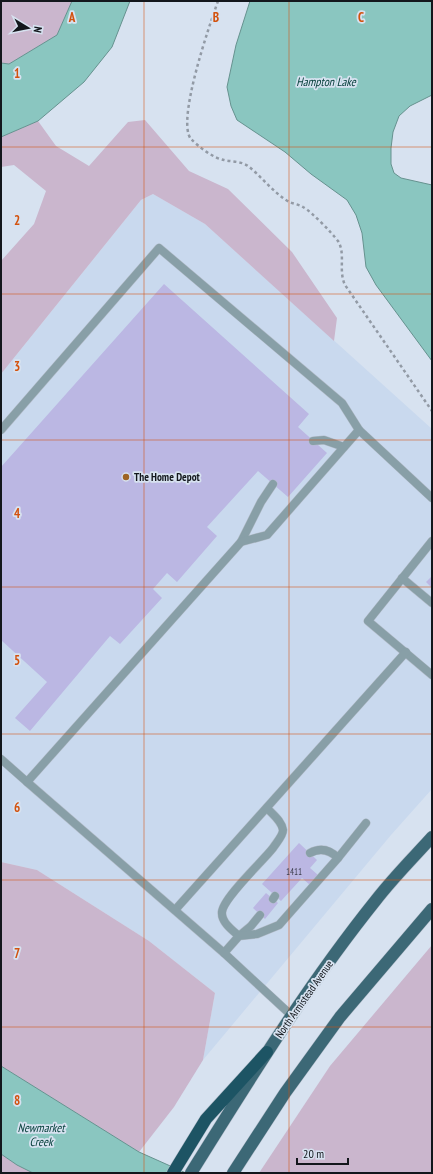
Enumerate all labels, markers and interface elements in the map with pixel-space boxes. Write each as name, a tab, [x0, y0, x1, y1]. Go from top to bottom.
north arrow	[8, 8, 48, 48]
text: A	[68, 9, 76, 26]
text: B	[213, 9, 219, 26]
text: C	[358, 9, 364, 26]
text: N	[30, 26, 45, 34]
text: 1	[14, 65, 20, 82]
water label: Hampton Lake	[296, 74, 357, 89]
text: 2	[14, 212, 20, 229]
text: 3	[14, 358, 20, 375]
place label: The Home Depot	[134, 470, 201, 484]
marker: The Home Depot	[121, 472, 131, 482]
text: 4	[14, 505, 21, 522]
text: 5	[14, 652, 20, 669]
text: 6	[14, 799, 20, 816]
house number: 1411	[286, 866, 302, 877]
text: 7	[14, 945, 20, 962]
street label: North Armistead Avenue	[272, 957, 336, 1041]
text: 8	[14, 1092, 20, 1109]
water label: Newmarket Creek	[17, 1120, 66, 1149]
scale bar	[297, 1140, 348, 1166]
text: 20 m	[303, 1146, 324, 1161]

